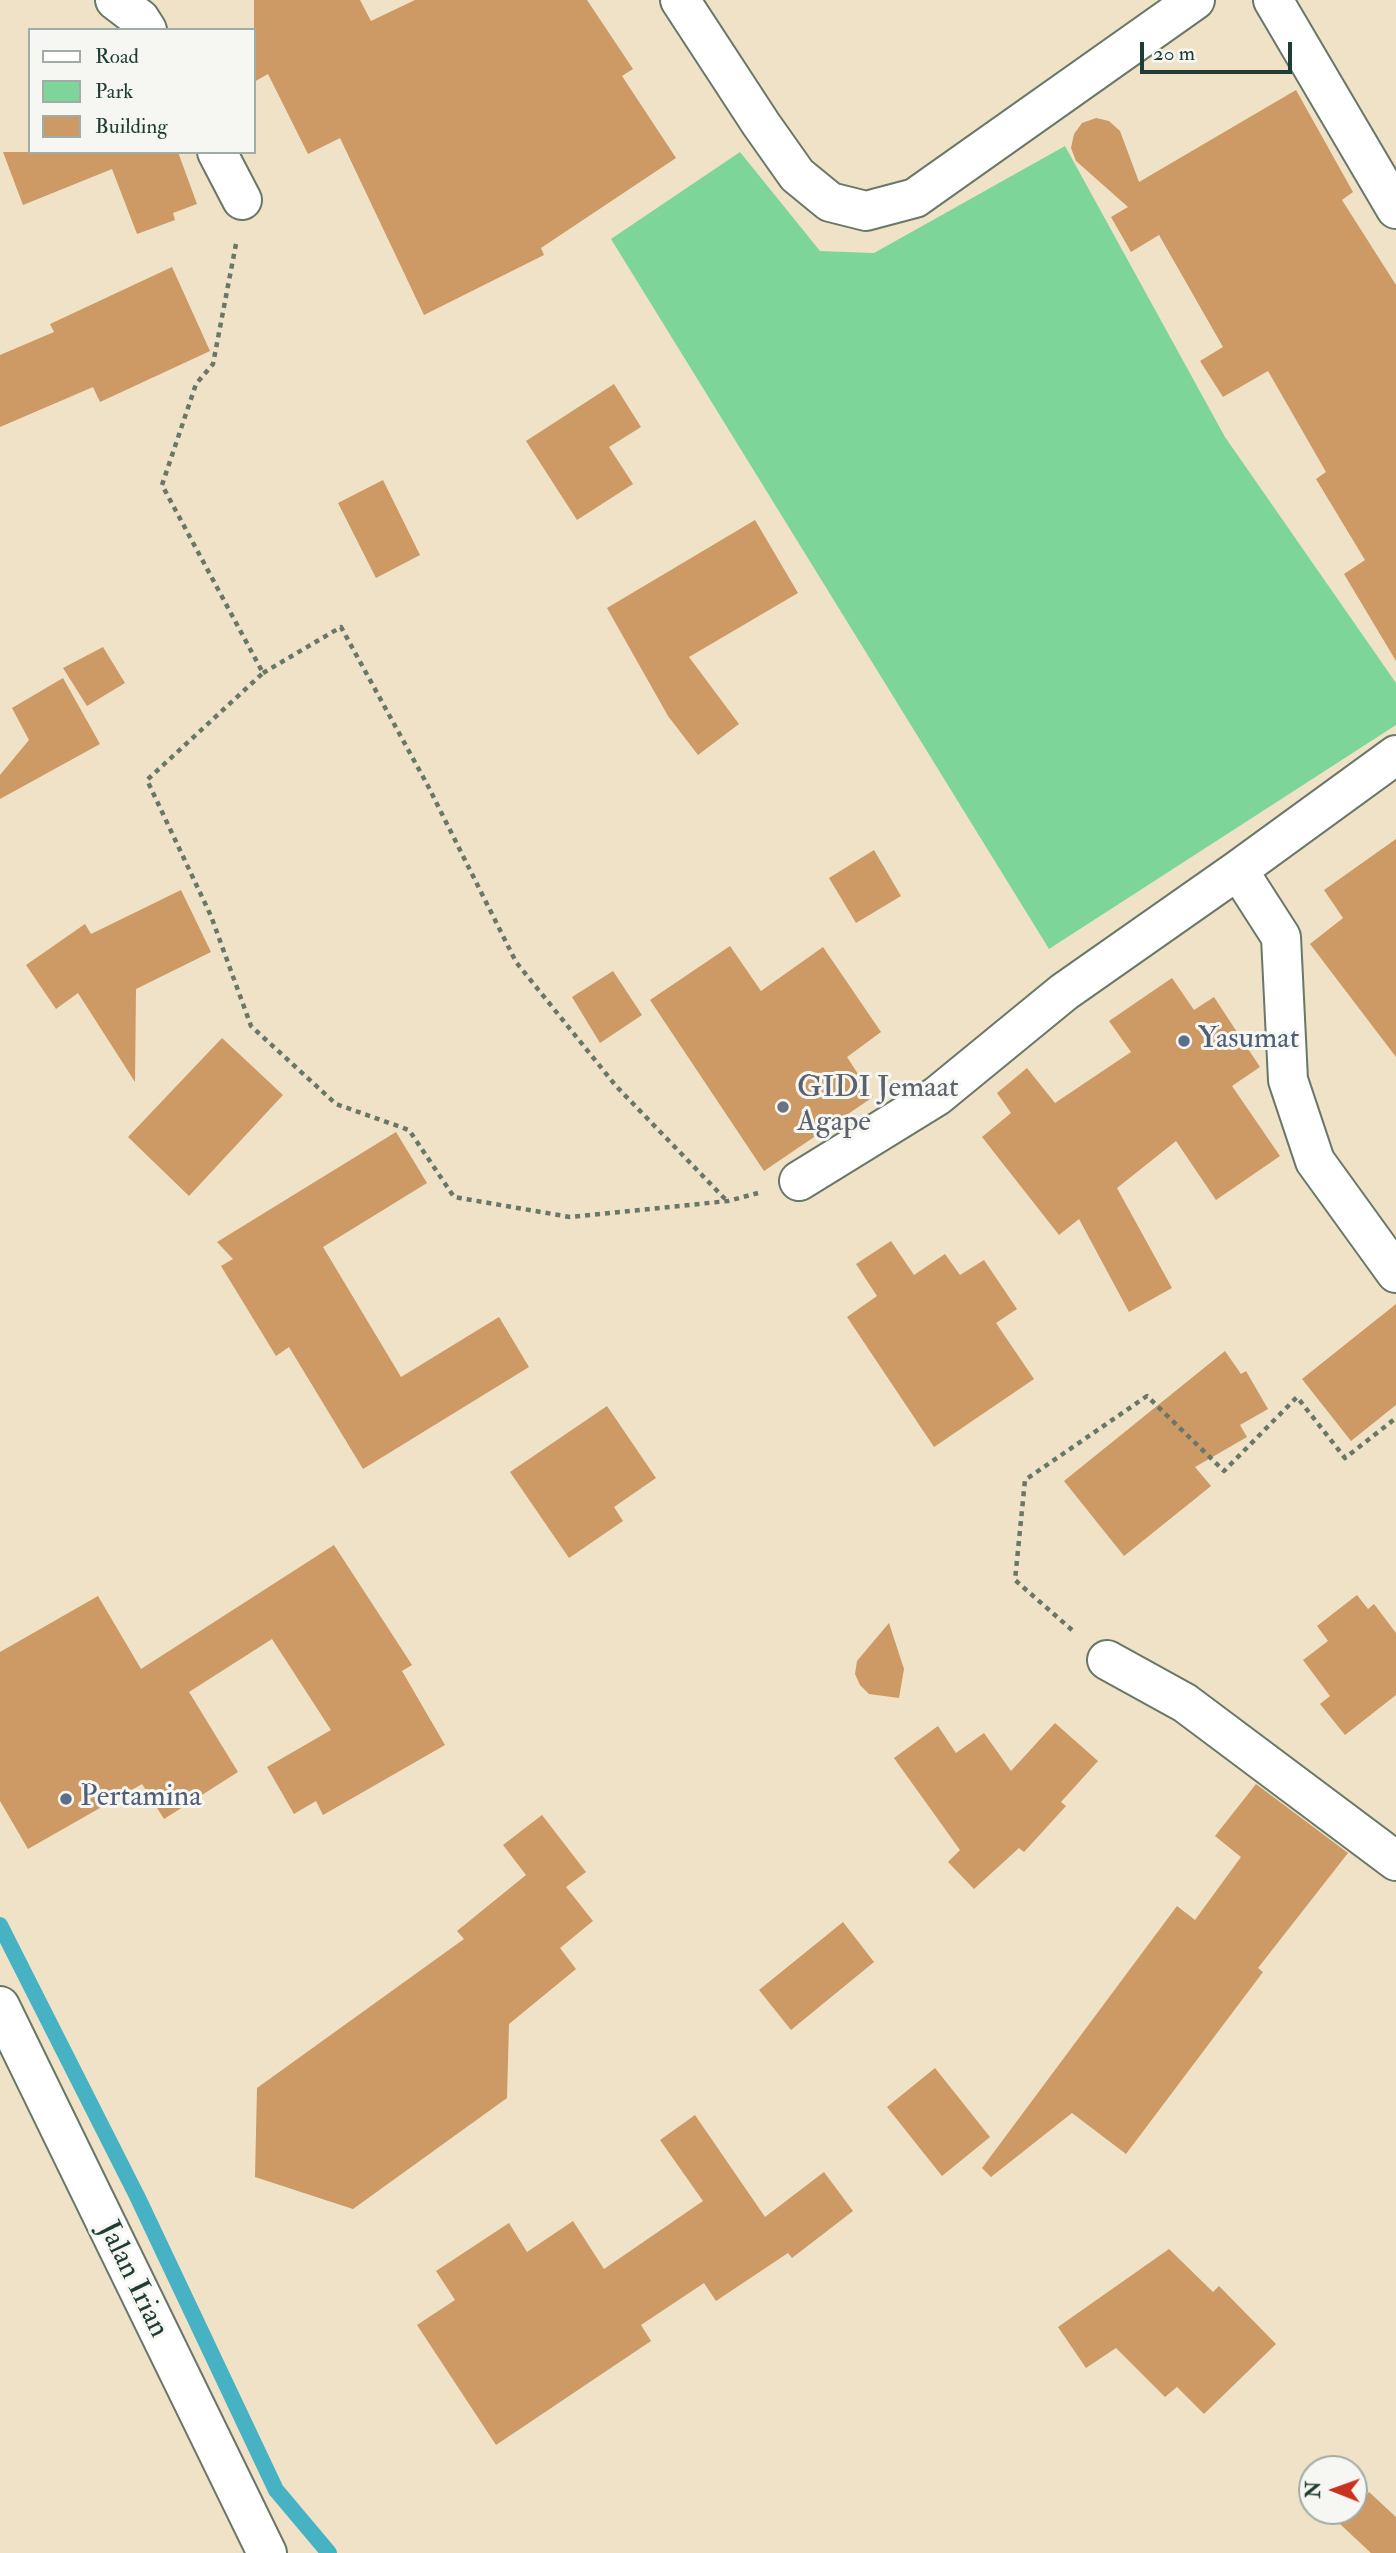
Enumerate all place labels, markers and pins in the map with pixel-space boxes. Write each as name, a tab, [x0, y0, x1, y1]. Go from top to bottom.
place label: Yasumat	[1198, 1023, 1299, 1059]
marker: Yasumat	[1176, 1033, 1192, 1049]
place label: GIDI Jemaat Agape	[797, 1072, 959, 1142]
marker: GIDI Jemaat Agape	[775, 1099, 791, 1115]
place label: Pertamina	[80, 1781, 202, 1817]
marker: Pertamina	[58, 1791, 74, 1807]

